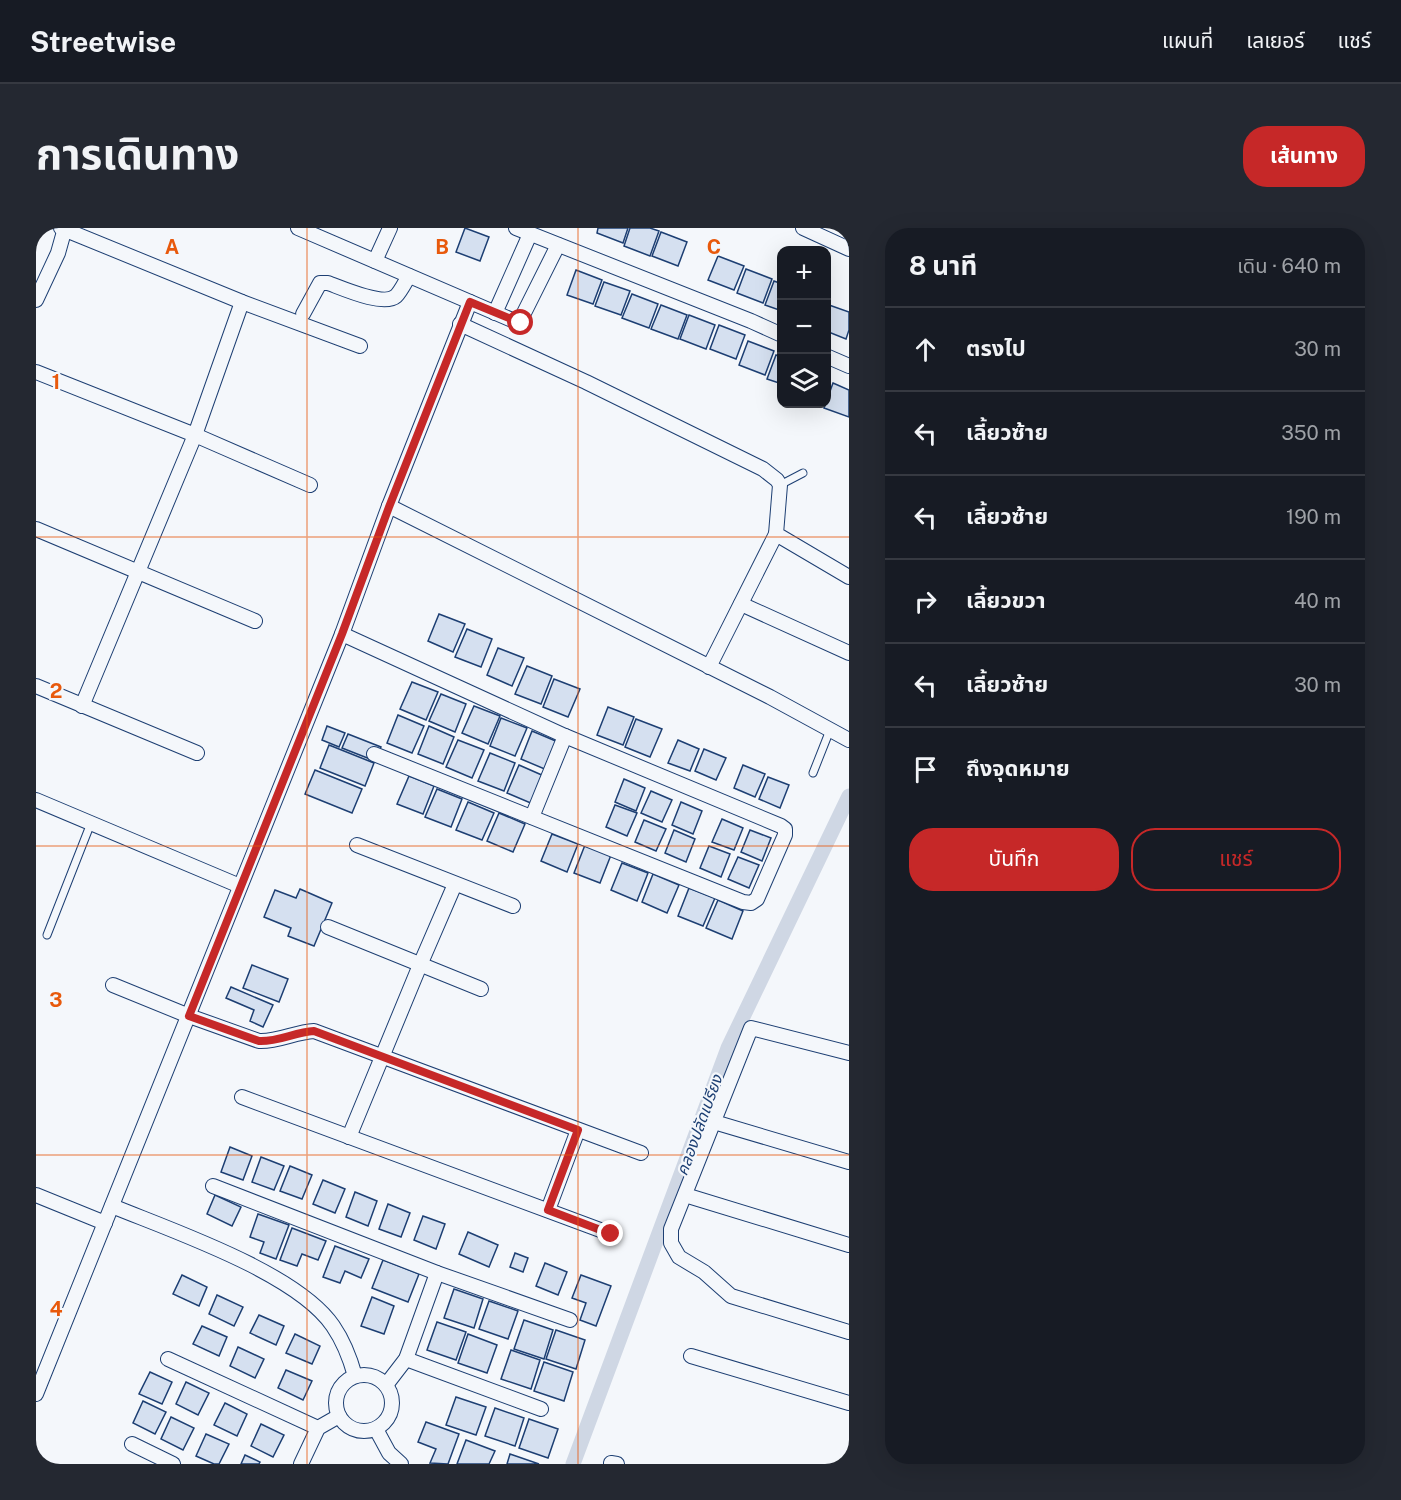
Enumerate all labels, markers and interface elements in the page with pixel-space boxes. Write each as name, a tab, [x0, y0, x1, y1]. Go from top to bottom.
text: Streetwise	[30, 25, 176, 58]
text: แผนที่	[1162, 28, 1213, 53]
text: เลเยอร์	[1246, 28, 1305, 53]
text: แชร์	[1338, 28, 1371, 53]
button: เส้นทาง	[1243, 126, 1365, 187]
text: การเดินทาง	[36, 129, 239, 178]
text: A	[165, 235, 179, 259]
text: B	[435, 235, 449, 259]
text: C	[707, 235, 721, 259]
map controls	[777, 246, 831, 408]
button: +	[777, 246, 831, 300]
text: 8 นาที	[909, 250, 977, 281]
text: เดิน · 640 m	[1237, 254, 1341, 278]
button: −	[777, 300, 831, 354]
route start	[507, 309, 533, 335]
icon: ahead	[909, 333, 942, 366]
text: ตรงไป	[966, 335, 1026, 361]
text: 30 m	[1294, 337, 1341, 361]
button: layers	[777, 354, 831, 408]
text: 1	[52, 370, 60, 394]
icon: left	[909, 417, 942, 450]
text: เลี้ยวซ้าย	[966, 419, 1048, 445]
text: 350 m	[1281, 421, 1341, 445]
icon: left	[909, 501, 942, 534]
text: เลี้ยวซ้าย	[966, 503, 1048, 529]
text: 190 m	[1286, 505, 1341, 529]
icon: right	[909, 585, 942, 618]
text: เลี้ยวขวา	[966, 587, 1046, 613]
text: 40 m	[1294, 589, 1341, 613]
icon: left	[909, 669, 942, 702]
text: เลี้ยวซ้าย	[966, 671, 1048, 697]
text: 30 m	[1294, 673, 1341, 697]
text: 2	[50, 679, 62, 703]
icon: arrive	[909, 753, 942, 786]
text: ถึงจุดหมาย	[966, 755, 1070, 781]
button: บันทึก	[909, 828, 1119, 891]
button: แชร์	[1131, 828, 1341, 891]
text: 3	[49, 988, 63, 1012]
water label: คลองปลัดเปรียง	[672, 1071, 727, 1178]
route end	[597, 1220, 623, 1246]
text: 4	[49, 1297, 63, 1321]

